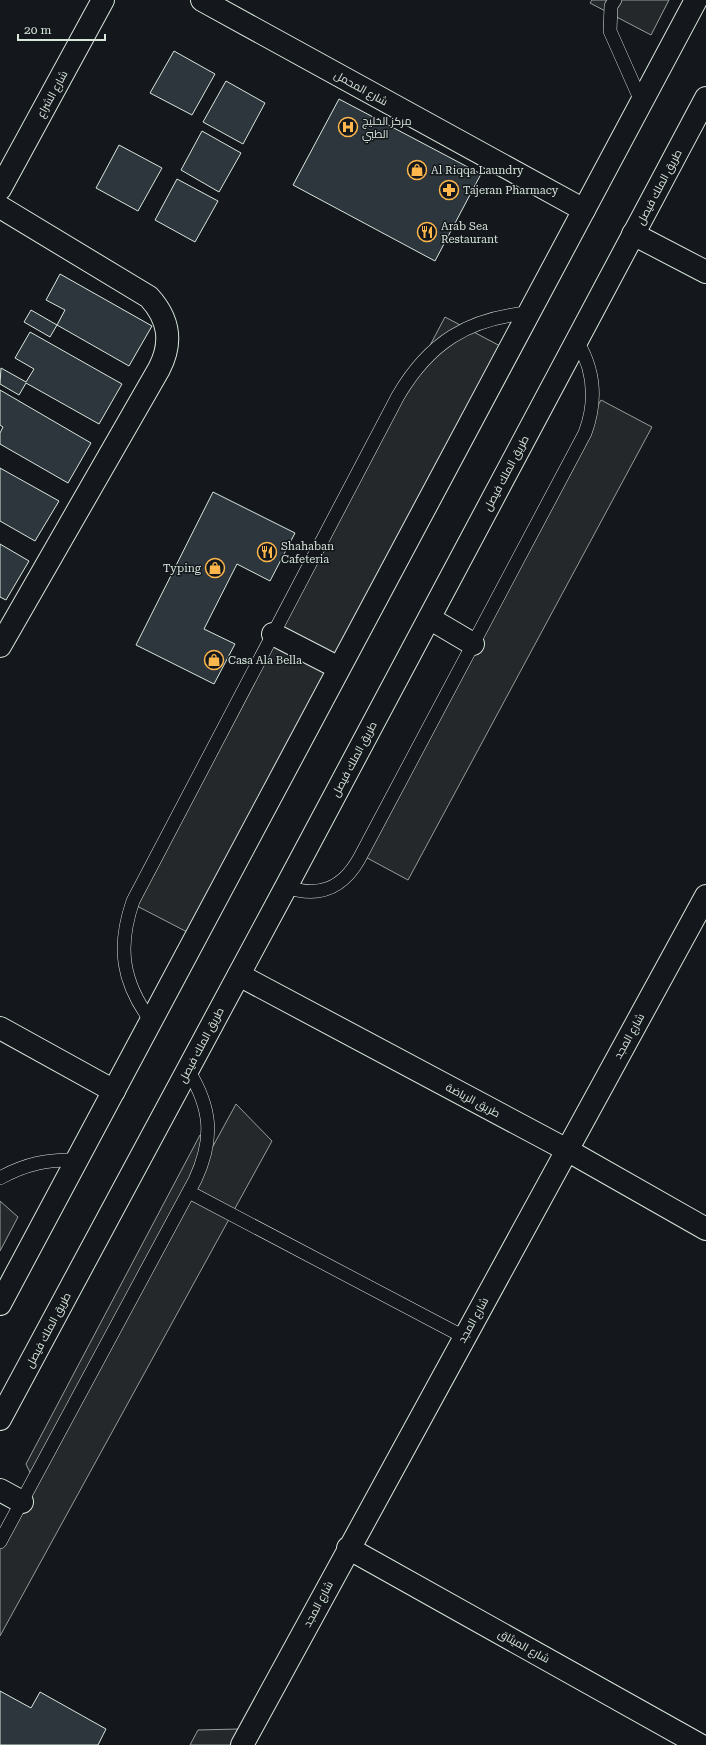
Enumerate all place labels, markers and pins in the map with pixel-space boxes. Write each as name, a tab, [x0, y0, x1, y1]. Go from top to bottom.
place label: مركز الخليج الطبي	[362, 115, 411, 143]
hospital icon: مركز الخليج الطبي	[337, 116, 359, 138]
shop icon: Al Riqqa Laundry	[406, 159, 428, 181]
place label: Al Riqqa Laundry	[431, 164, 524, 177]
pharmacy icon: Tajeran Pharmacy	[438, 179, 460, 201]
place label: Tajeran Pharmacy	[463, 184, 559, 197]
place label: Arab Sea Restaurant	[441, 220, 498, 246]
restaurant icon: Arab Sea Restaurant	[416, 221, 438, 243]
place label: Shahaban Cafeteria	[281, 540, 334, 566]
restaurant icon: Shahaban Cafeteria	[256, 541, 278, 563]
shop icon: Typing	[204, 557, 226, 579]
place label: Typing	[163, 562, 202, 575]
shop icon: Casa Ala Bella	[203, 649, 225, 671]
place label: Casa Ala Bella	[228, 654, 302, 667]

